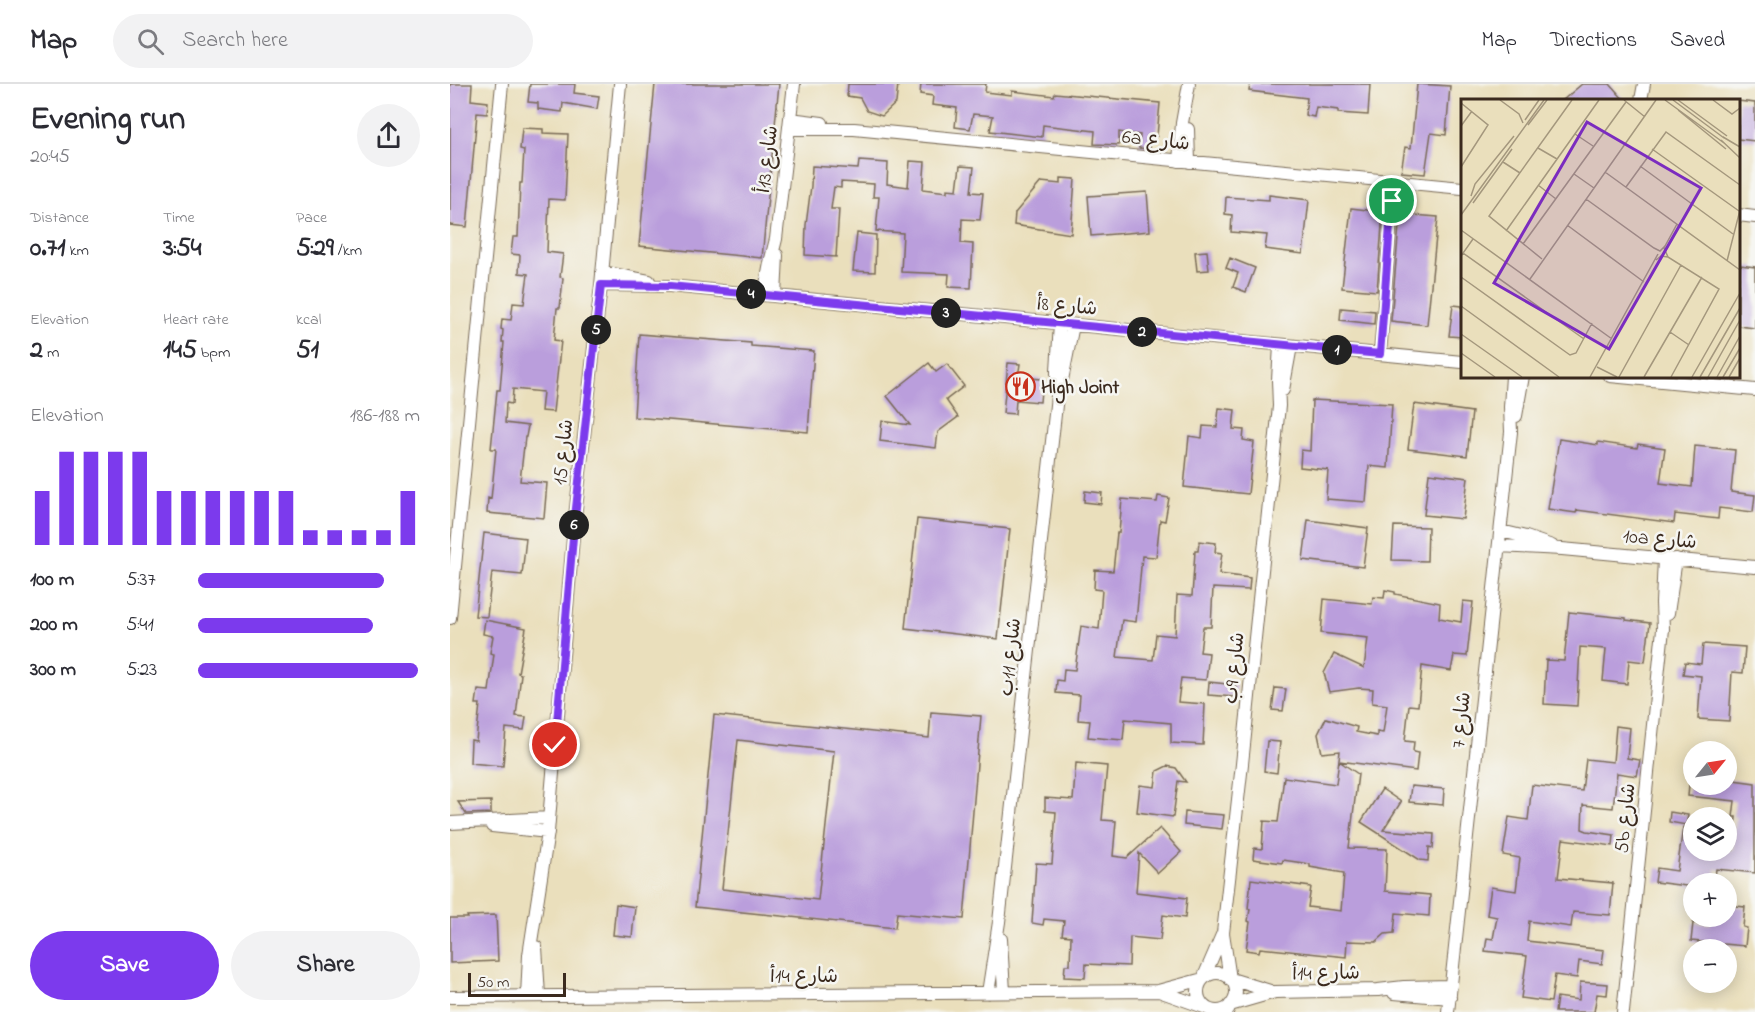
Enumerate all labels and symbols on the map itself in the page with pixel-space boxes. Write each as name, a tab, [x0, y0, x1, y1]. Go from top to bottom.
inset map	[1461, 99, 1740, 378]
street label: شارع 13أ	[750, 124, 787, 195]
street label: 6a شارع	[1120, 124, 1191, 159]
pin	[1366, 175, 1417, 226]
pin: 4	[736, 279, 766, 309]
street label: شارع 8أ	[1035, 290, 1098, 325]
pin: 3	[931, 298, 961, 328]
pin: 5	[581, 315, 611, 345]
pin: 2	[1127, 317, 1157, 347]
pin: 1	[1322, 335, 1352, 365]
restaurant icon: High Joint	[1004, 370, 1036, 402]
place label: High Joint	[1041, 374, 1120, 404]
street label: شارع 15	[547, 418, 582, 487]
pin: 6	[559, 510, 589, 540]
street label: 10a شارع	[1622, 523, 1698, 558]
street label: شارع 11ب	[993, 617, 1030, 698]
street label: شارع 9ب	[1217, 631, 1254, 706]
street label: شارع 7	[1445, 691, 1480, 750]
pin	[529, 719, 580, 770]
north arrow	[1683, 741, 1737, 795]
street label: 5b شارع	[1608, 782, 1645, 855]
street label: شارع 14أ	[1292, 959, 1360, 990]
street label: شارع 14أ	[770, 963, 838, 992]
scale bar	[468, 970, 566, 998]

